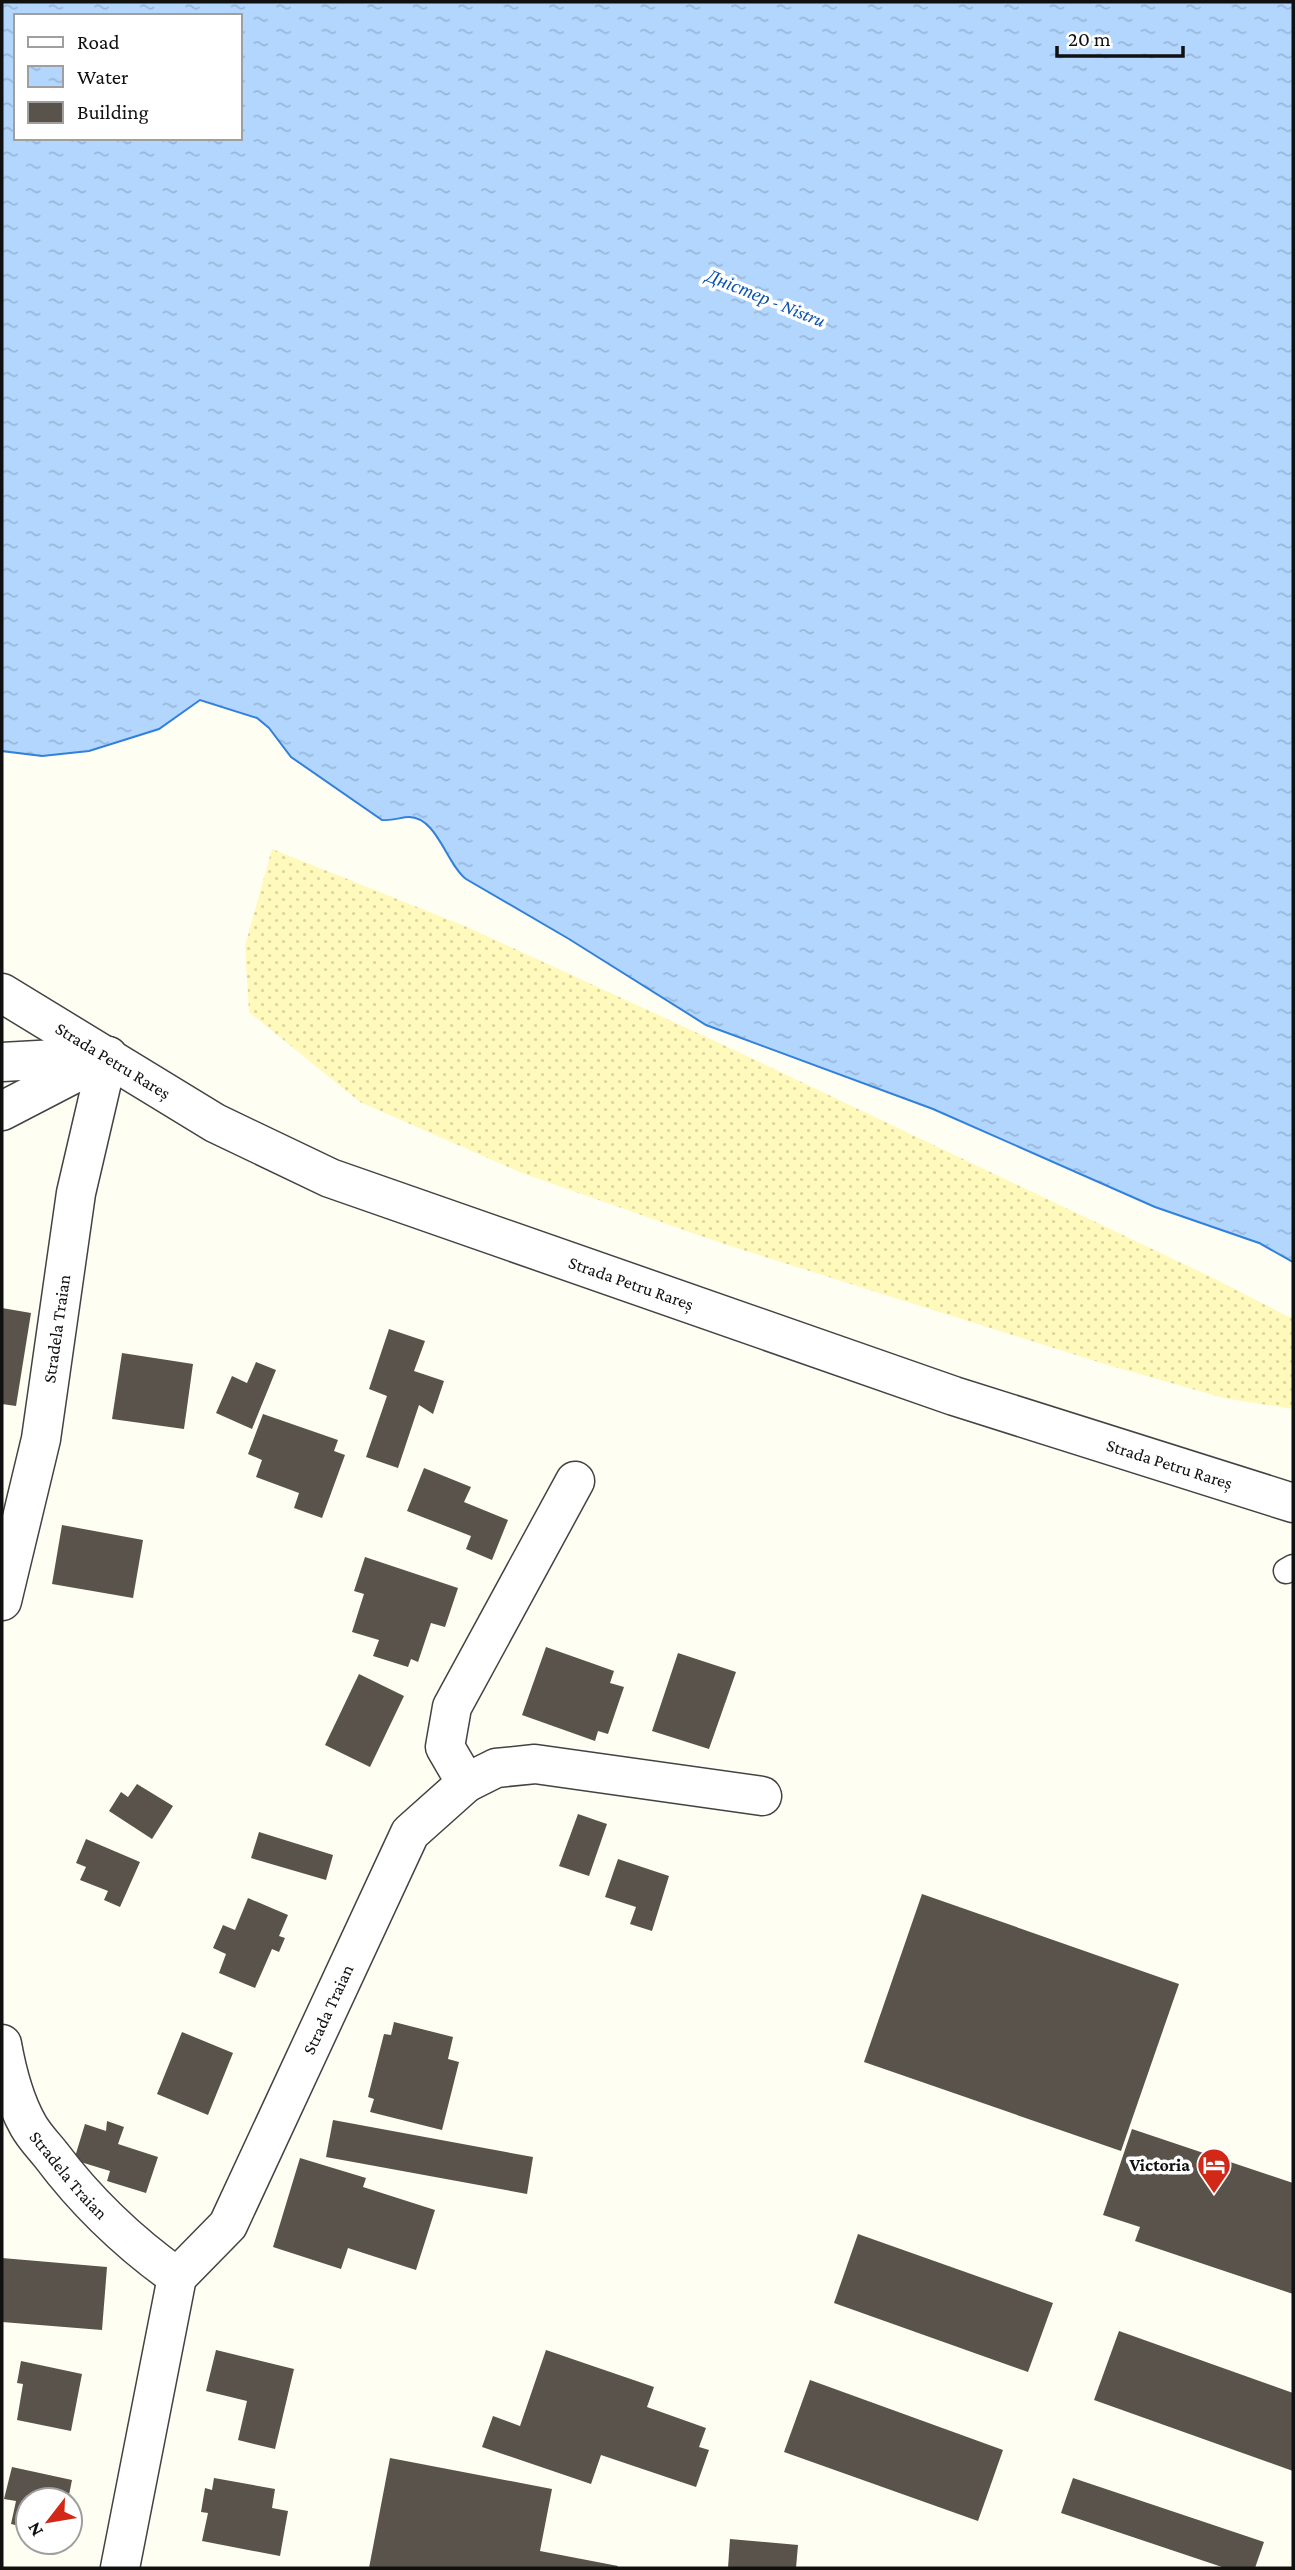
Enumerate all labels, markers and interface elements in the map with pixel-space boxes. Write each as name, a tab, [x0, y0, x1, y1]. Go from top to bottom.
legend	[14, 14, 242, 140]
scale bar	[1057, 14, 1183, 58]
text: 20 m	[1068, 27, 1111, 51]
text: Road	[77, 30, 120, 54]
text: Water	[77, 65, 129, 89]
text: Building	[77, 100, 149, 124]
water label: Дністер - Nistru	[702, 264, 829, 332]
street label: Strada Petru Rareș	[52, 1018, 174, 1105]
street label: Strada Petru Rareș	[566, 1252, 696, 1316]
street label: Stradela Traian	[39, 1273, 74, 1384]
street label: Strada Petru Rareș	[1104, 1435, 1235, 1495]
street label: Strada Traian	[299, 1961, 358, 2058]
street label: Stradela Traian	[25, 2127, 112, 2224]
hotel icon: Victoria	[1195, 2146, 1233, 2195]
place label: Victoria	[1128, 2155, 1190, 2175]
north arrow	[14, 2486, 84, 2556]
text: N	[22, 2518, 47, 2540]

